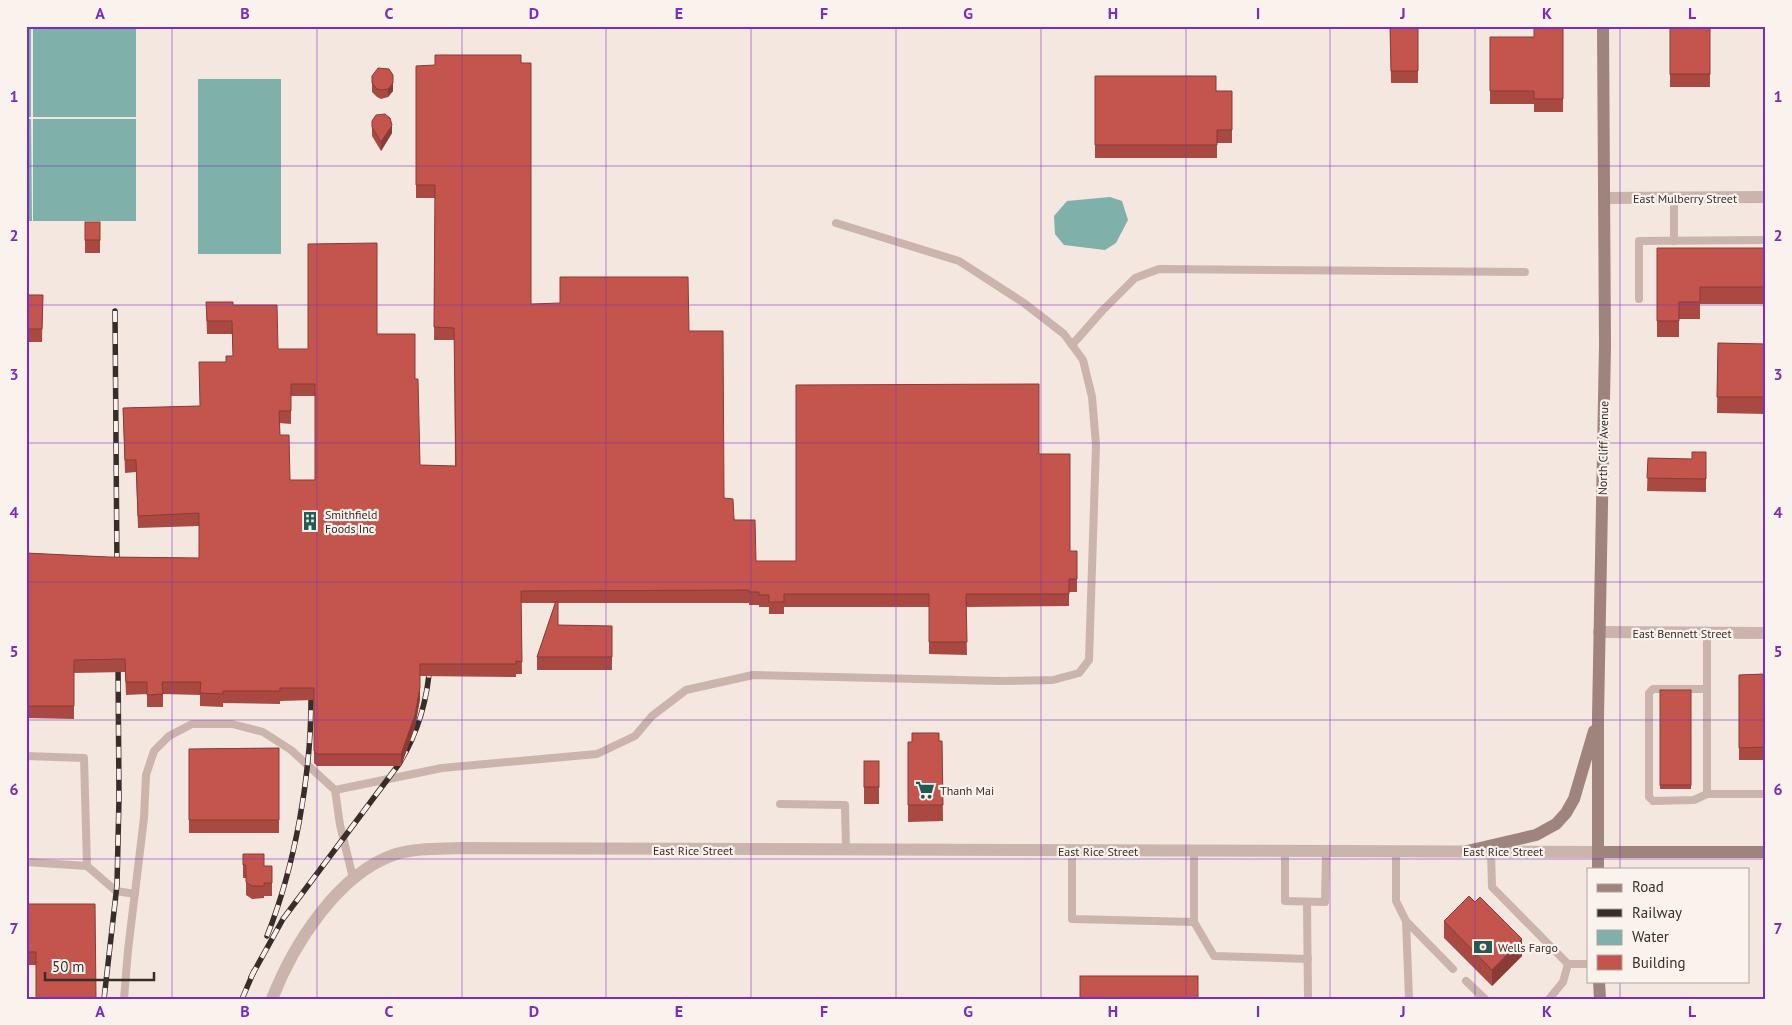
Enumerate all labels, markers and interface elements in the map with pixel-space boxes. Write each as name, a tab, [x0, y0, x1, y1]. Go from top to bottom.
text: A	[95, 3, 105, 23]
text: B	[240, 3, 250, 23]
text: C	[385, 3, 394, 23]
text: D	[529, 3, 539, 23]
text: E	[675, 3, 683, 23]
text: F	[820, 3, 828, 23]
text: G	[963, 3, 973, 23]
text: H	[1108, 3, 1118, 23]
text: I	[1256, 3, 1260, 23]
text: J	[1399, 3, 1406, 23]
text: K	[1542, 3, 1552, 23]
text: L	[1688, 3, 1697, 23]
text: 1	[9, 86, 19, 106]
text: 1	[1773, 86, 1783, 106]
street label: East Mulberry Street	[1633, 191, 1737, 206]
text: 2	[9, 225, 19, 245]
text: 2	[1773, 225, 1783, 245]
text: 3	[9, 364, 19, 384]
text: 3	[1773, 364, 1783, 384]
street label: North Cliff Avenue	[1595, 401, 1611, 495]
text: 4	[9, 502, 19, 522]
text: 4	[1773, 502, 1783, 522]
place label: Smithfield Foods Inc	[325, 507, 378, 536]
building icon: Smithfield Foods Inc	[299, 510, 321, 532]
street label: East Bennett Street	[1632, 626, 1732, 641]
text: 5	[9, 641, 19, 661]
text: 5	[1773, 641, 1783, 661]
text: 6	[9, 779, 19, 799]
supermarket icon: Thanh Mai	[914, 779, 936, 801]
text: 6	[1773, 779, 1783, 799]
place label: Thanh Mai	[940, 783, 994, 798]
street label: East Rice Street	[653, 843, 733, 858]
street label: East Rice Street	[1058, 844, 1138, 859]
street label: East Rice Street	[1463, 844, 1543, 859]
legend	[1587, 868, 1750, 982]
text: Road	[1632, 877, 1664, 896]
text: Railway	[1632, 903, 1682, 922]
text: 7	[9, 918, 19, 938]
text: 7	[1773, 918, 1783, 938]
text: Water	[1632, 927, 1669, 946]
bank icon: Wells Fargo	[1472, 936, 1494, 958]
place label: Wells Fargo	[1498, 940, 1558, 955]
scale bar	[45, 950, 154, 982]
text: Building	[1632, 953, 1686, 972]
text: 50 m	[52, 957, 85, 976]
text: A	[95, 1001, 105, 1021]
text: B	[240, 1001, 250, 1021]
text: C	[385, 1001, 394, 1021]
text: D	[529, 1001, 539, 1021]
text: E	[675, 1001, 683, 1021]
text: F	[820, 1001, 828, 1021]
text: G	[963, 1001, 973, 1021]
text: H	[1108, 1001, 1118, 1021]
text: I	[1256, 1001, 1260, 1021]
text: J	[1399, 1001, 1406, 1021]
text: K	[1542, 1001, 1552, 1021]
text: L	[1688, 1001, 1697, 1021]

